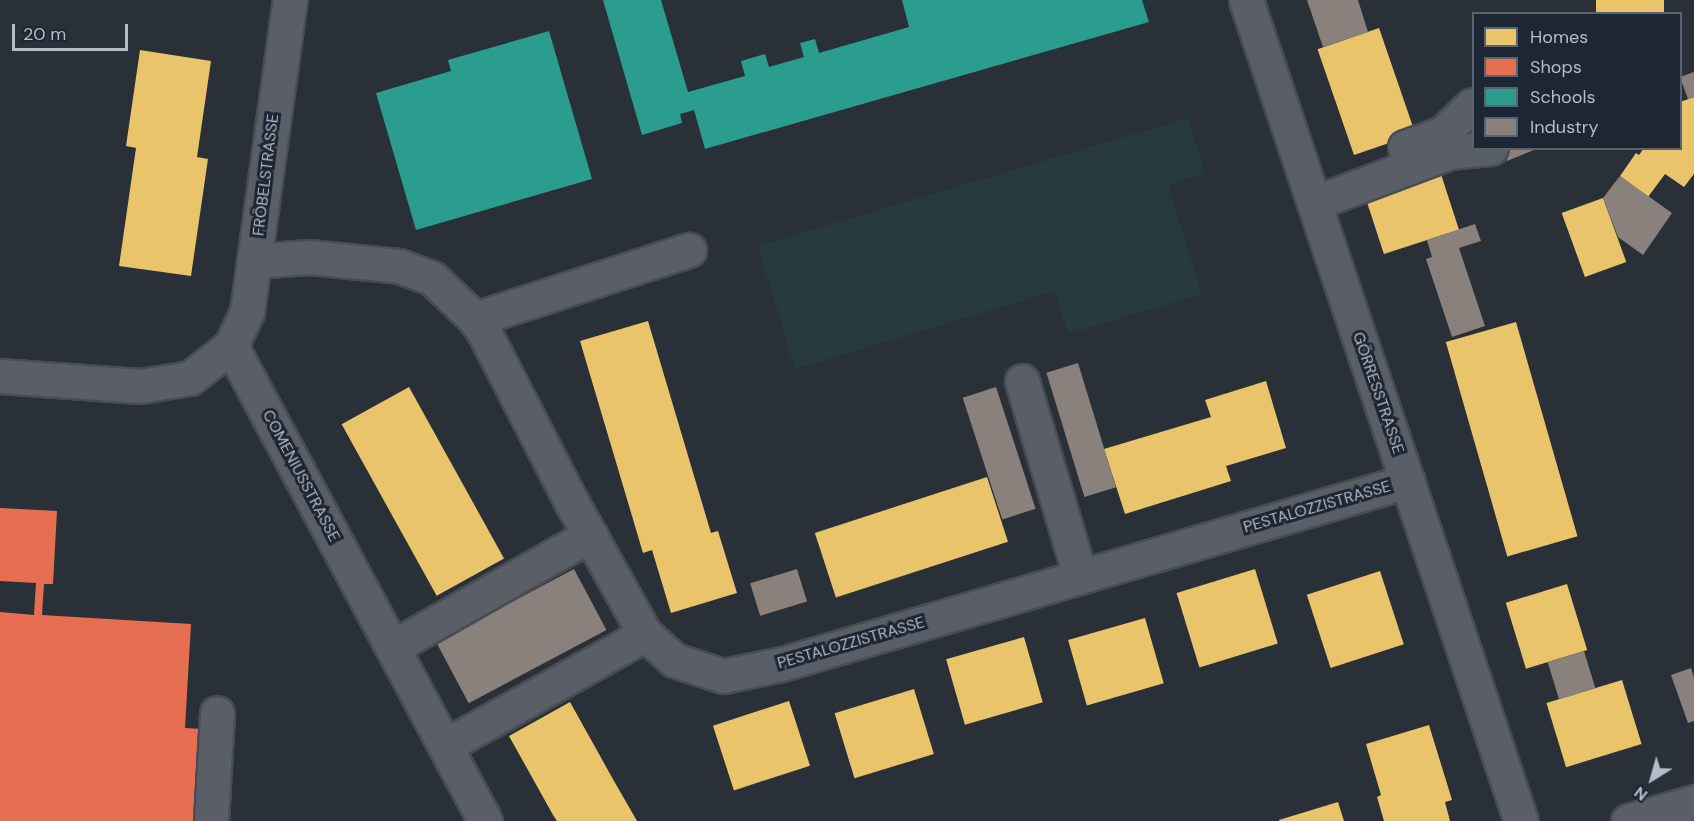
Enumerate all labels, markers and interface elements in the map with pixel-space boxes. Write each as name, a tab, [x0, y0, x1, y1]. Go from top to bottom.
scale bar	[15, 12, 130, 50]
legend	[1472, 12, 1682, 150]
text: 20 m	[23, 22, 66, 46]
text: Homes	[1530, 25, 1588, 49]
text: Shops	[1530, 55, 1582, 79]
text: Schools	[1530, 85, 1595, 109]
street label: FRÖBELSTRASSE	[249, 113, 283, 237]
text: Industry	[1530, 115, 1599, 139]
street label: GÖRRESSTRASSE	[1348, 330, 1408, 456]
street label: COMENIUSSTRASSE	[258, 407, 344, 545]
street label: PESTALOZZISTRASSE	[1241, 477, 1393, 537]
street label: PESTALOZZISTRASSE	[775, 613, 927, 673]
north arrow	[1622, 749, 1682, 809]
text: N	[1630, 782, 1652, 806]

